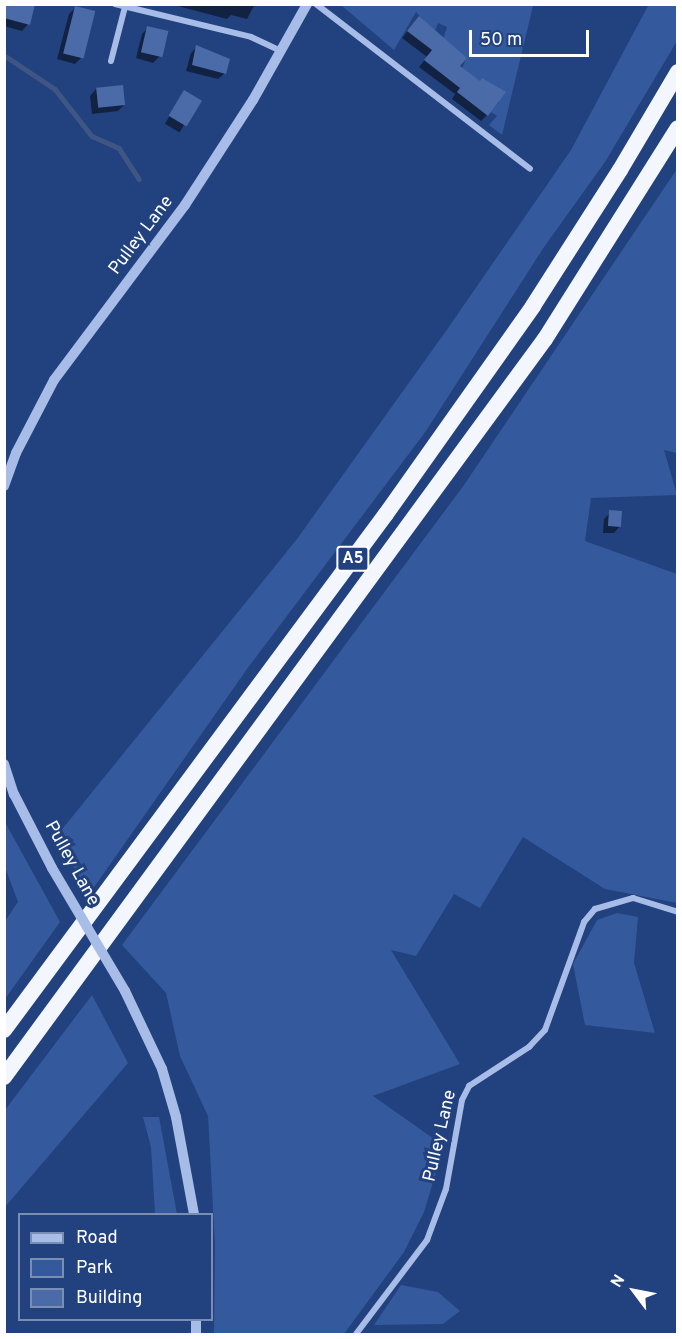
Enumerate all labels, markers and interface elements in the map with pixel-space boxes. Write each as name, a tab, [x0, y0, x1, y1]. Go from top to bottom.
scale bar	[472, 18, 592, 56]
text: 50 m	[480, 29, 522, 52]
street label: Pulley Lane	[105, 192, 179, 280]
road number: A5	[335, 546, 371, 572]
street label: Pulley Lane	[39, 818, 103, 910]
street label: Pulley Lane	[420, 1088, 462, 1184]
legend	[18, 1213, 213, 1321]
text: Road	[76, 1227, 118, 1250]
text: Park	[76, 1257, 113, 1280]
north arrow	[604, 1261, 664, 1321]
text: N	[607, 1271, 630, 1292]
text: Building	[76, 1287, 142, 1310]

